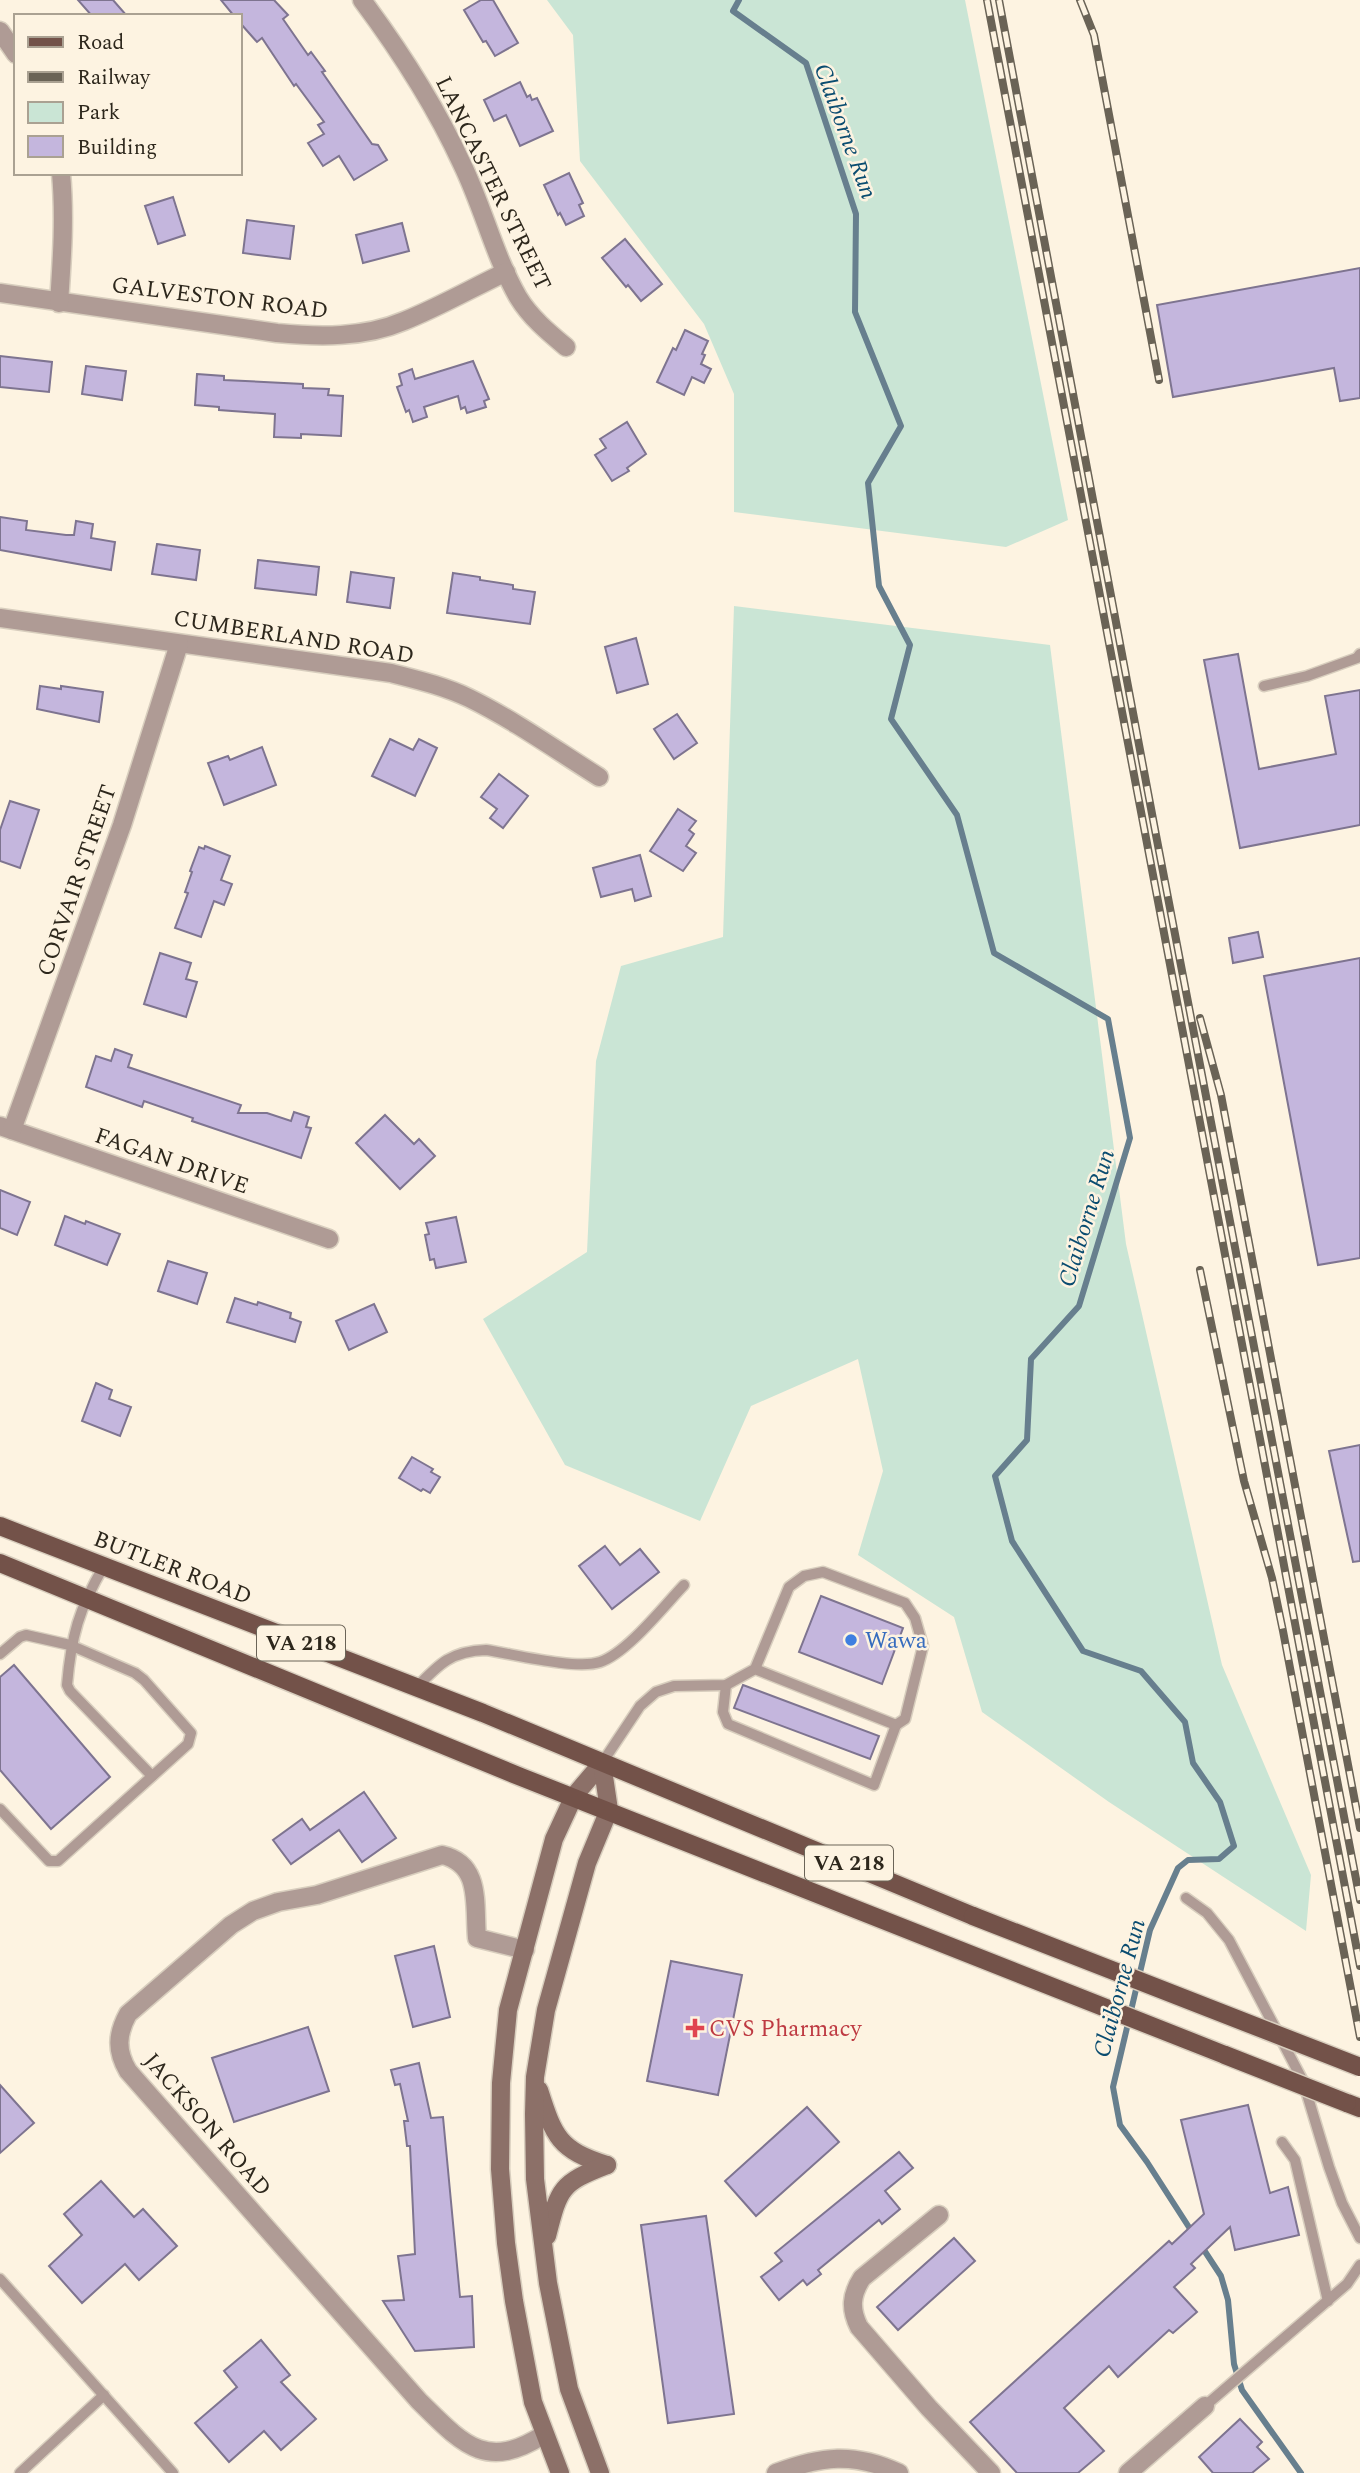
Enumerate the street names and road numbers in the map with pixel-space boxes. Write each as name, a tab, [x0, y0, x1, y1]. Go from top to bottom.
street label: LANCASTER STREET	[425, 70, 560, 297]
street label: GALVESTON ROAD	[109, 268, 330, 329]
street label: CUMBERLAND ROAD	[171, 601, 417, 674]
street label: CORVAIR STREET	[28, 780, 127, 981]
street label: FAGAN DRIVE	[90, 1119, 253, 1204]
street label: BUTLER ROAD	[88, 1522, 257, 1615]
road number: VA 218	[257, 1626, 345, 1660]
road number: VA 218	[805, 1846, 893, 1881]
street label: JACKSON ROAD	[134, 2045, 279, 2205]

